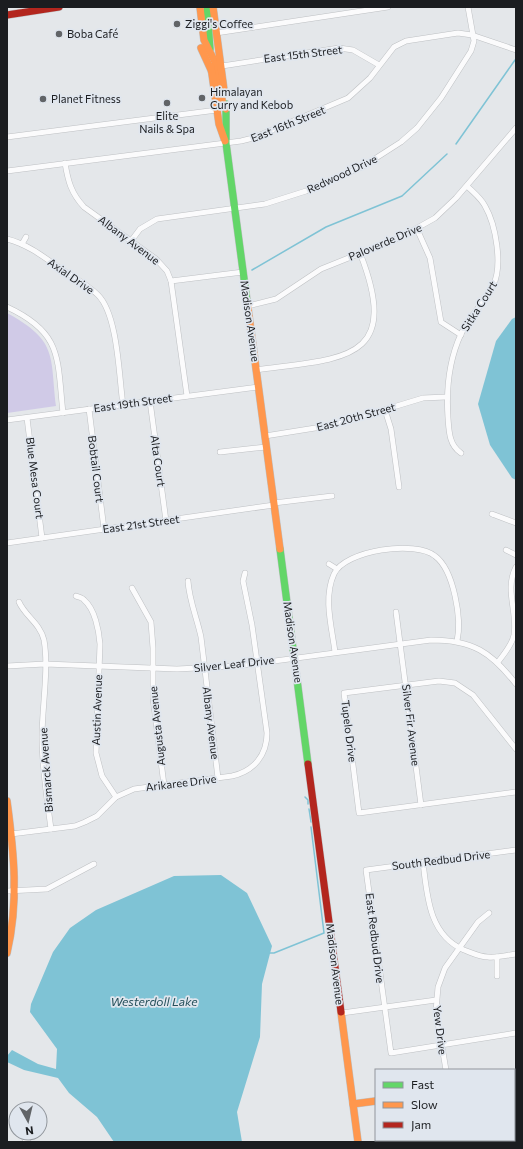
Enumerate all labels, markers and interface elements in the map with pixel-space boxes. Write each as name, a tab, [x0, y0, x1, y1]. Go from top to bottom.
place label: Ziggi's Coffee	[185, 17, 253, 30]
marker: Ziggi's Coffee	[172, 19, 182, 29]
place label: Boba Café	[67, 27, 118, 40]
marker: Boba Café	[54, 29, 64, 39]
street label: East 15th Street	[263, 42, 343, 65]
place label: Himalayan Curry and Kebob	[210, 85, 293, 111]
place label: Planet Fitness	[51, 92, 121, 105]
marker: Himalayan Curry and Kebob	[197, 93, 207, 103]
marker: Planet Fitness	[38, 94, 48, 104]
marker: Elite Nails & Spa	[162, 98, 172, 108]
street label: East 16th Street	[249, 102, 327, 144]
place label: Elite Nails & Spa	[139, 109, 195, 135]
street label: Redwood Drive	[305, 152, 379, 195]
street label: Albany Avenue	[96, 212, 163, 267]
street label: Paloverde Drive	[346, 220, 423, 263]
street label: Axial Drive	[46, 255, 97, 296]
street label: Sitka Court	[458, 278, 499, 333]
street label: Madison Avenue	[238, 279, 263, 363]
street label: East 19th Street	[93, 390, 174, 414]
street label: East 20th Street	[315, 400, 397, 433]
street label: Alta Court	[148, 434, 169, 488]
street label: Bobtail Court	[86, 435, 107, 504]
street label: Blue Mesa Court	[24, 436, 47, 520]
street label: East 21st Street	[102, 512, 181, 535]
street label: Madison Avenue	[281, 600, 306, 684]
street label: Silver Leaf Drive	[193, 653, 275, 674]
street label: Austin Avenue	[89, 674, 104, 746]
street label: Silver Fir Avenue	[400, 683, 423, 767]
street label: Augusta Avenue	[146, 686, 167, 766]
street label: Albany Avenue	[201, 686, 222, 760]
street label: Tupelo Drive	[339, 699, 360, 763]
street label: Bismarck Avenue	[36, 727, 55, 813]
street label: Arikaree Drive	[145, 772, 217, 793]
street label: South Redbud Drive	[391, 847, 491, 872]
street label: East Redbud Drive	[364, 892, 387, 984]
street label: Madison Avenue	[324, 922, 347, 1006]
water label: Westerdoll Lake	[110, 994, 198, 1008]
street label: Yew Drive	[431, 1005, 450, 1055]
legend	[375, 1069, 515, 1141]
text: Fast	[411, 1077, 434, 1091]
text: Slow	[411, 1097, 438, 1111]
north arrow	[8, 1101, 48, 1141]
text: Jam	[411, 1117, 431, 1132]
text: N	[24, 1124, 34, 1138]

